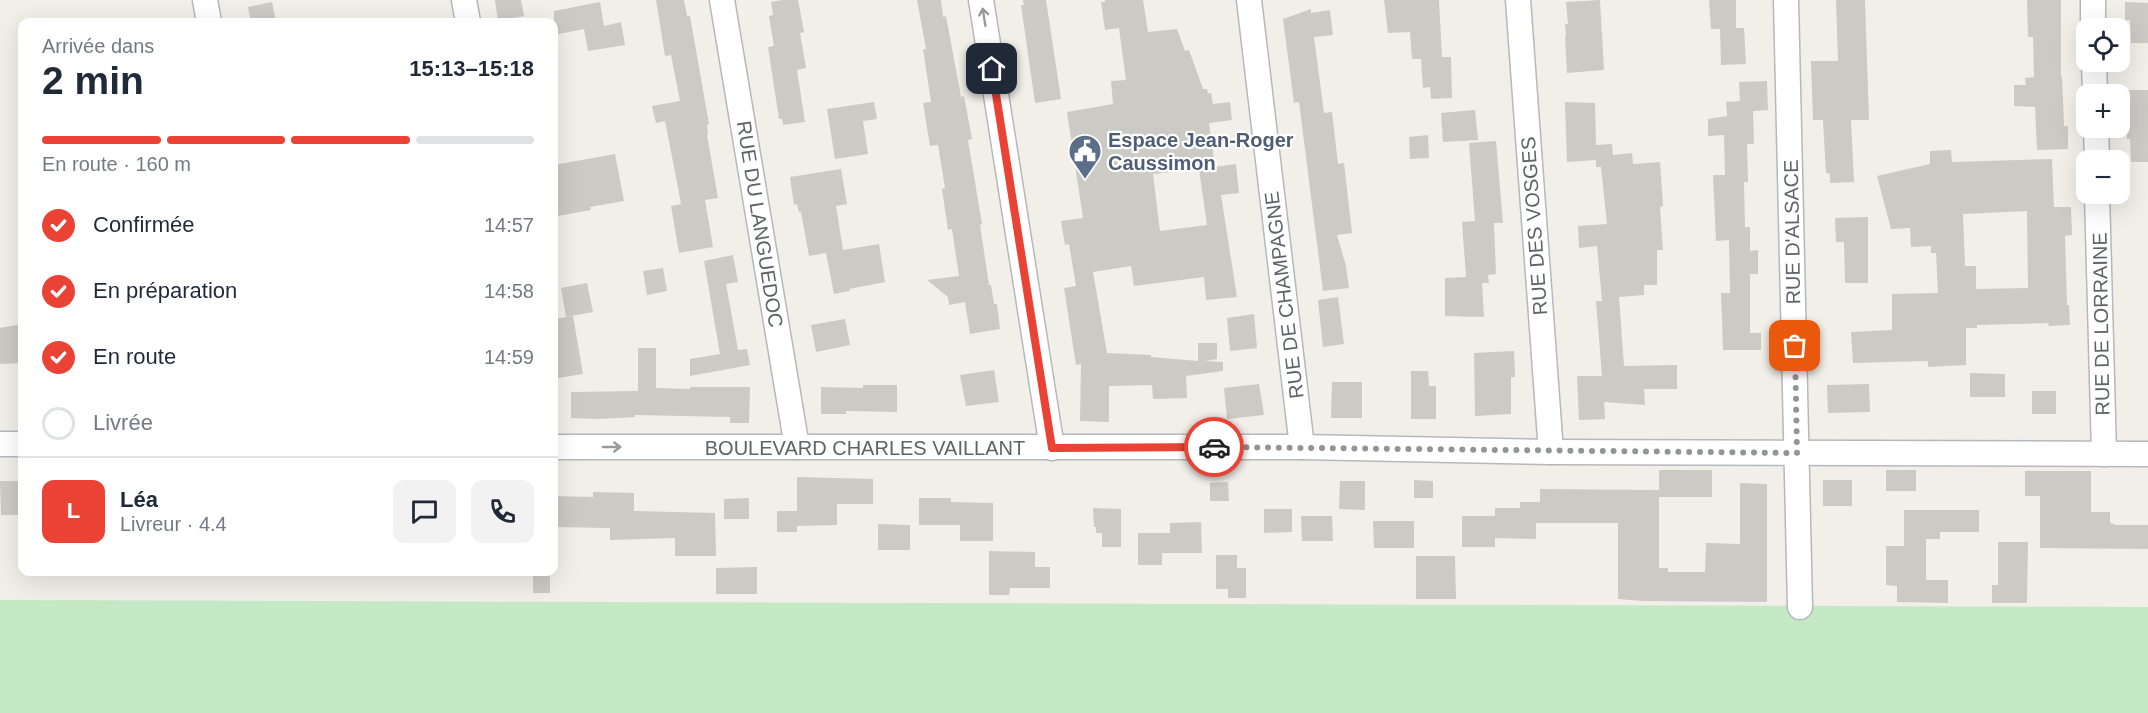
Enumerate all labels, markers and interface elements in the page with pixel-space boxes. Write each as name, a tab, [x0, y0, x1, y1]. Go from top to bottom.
one-way arrow	[978, 8, 989, 28]
map controls	[2076, 18, 2130, 204]
button: locate	[2076, 18, 2130, 72]
text: Arrivée dans	[42, 35, 154, 57]
pin	[966, 43, 1017, 94]
icon: home	[975, 52, 1008, 85]
text: 15:13–15:18	[409, 56, 534, 81]
text: 2 min	[42, 59, 144, 102]
button: +	[2076, 84, 2130, 138]
street label: RUE DU LANGUEDOC	[733, 119, 787, 329]
place label: Espace Jean-Roger Caussimon	[1108, 129, 1294, 174]
public building icon: Espace Jean-Roger Caussimon	[1067, 133, 1103, 180]
street label: RUE DES VOSGES	[1517, 136, 1551, 316]
button: −	[2076, 150, 2130, 204]
text: En route · 160 m	[42, 153, 191, 175]
street label: RUE D'ALSACE	[1780, 159, 1804, 305]
street label: RUE DE CHAMPAGNE	[1260, 190, 1308, 400]
icon: check	[42, 209, 75, 242]
text: Confirmée	[93, 212, 194, 237]
text: 14:57	[484, 214, 534, 236]
street label: RUE DE LORRAINE	[2088, 232, 2114, 416]
icon: check	[42, 275, 75, 308]
text: En préparation	[93, 278, 237, 303]
text: 14:58	[484, 280, 534, 302]
pin	[1769, 320, 1820, 371]
icon: bag	[1778, 329, 1811, 362]
icon: check	[42, 341, 75, 374]
text: En route	[93, 344, 176, 369]
text: 14:59	[484, 346, 534, 368]
text: Livrée	[93, 410, 153, 435]
courier	[1184, 417, 1244, 477]
icon: car	[1198, 431, 1231, 464]
street label: BOULEVARD CHARLES VAILLANT	[705, 437, 1025, 459]
one-way arrow	[601, 441, 621, 453]
button: chat	[393, 480, 456, 543]
button: phone	[471, 480, 534, 543]
text: Léa	[120, 487, 158, 512]
text: L	[67, 498, 80, 523]
text: Livreur · 4.4	[120, 513, 227, 535]

